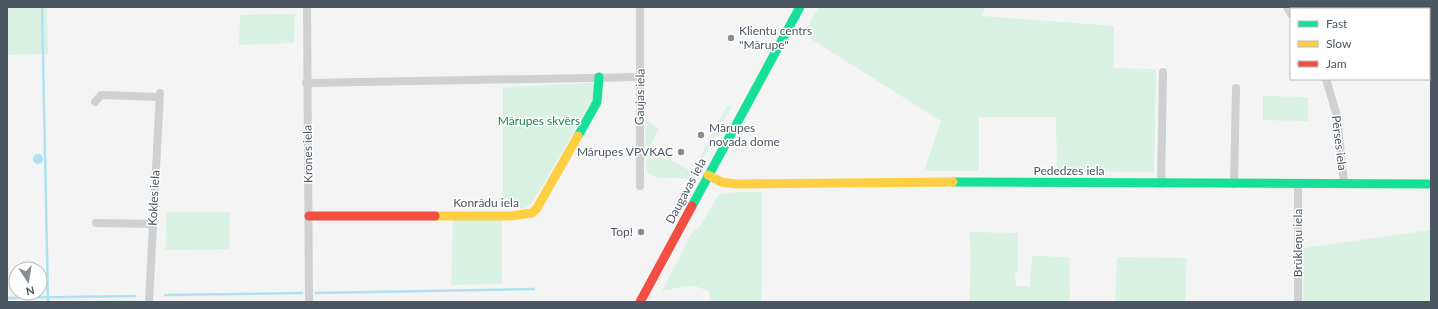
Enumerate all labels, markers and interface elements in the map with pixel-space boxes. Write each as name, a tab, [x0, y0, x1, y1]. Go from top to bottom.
legend	[1290, 8, 1430, 80]
text: Fast	[1326, 16, 1348, 31]
place label: Klientu centrs "Mārupe"	[739, 23, 812, 52]
marker: Klientu centrs "Mārupe"	[726, 33, 736, 43]
text: Slow	[1326, 36, 1352, 51]
text: Jam	[1326, 56, 1347, 71]
street label: Gaujas iela	[632, 69, 647, 125]
park label: Mārupes skvērs	[498, 113, 580, 128]
street label: Pērses iela	[1329, 115, 1350, 171]
place label: Mārupes novada dome	[709, 120, 780, 149]
street label: Krones iela	[299, 125, 316, 183]
marker: Mārupes novada dome	[696, 130, 706, 140]
place label: Mārupes VPVKAC	[577, 144, 673, 159]
marker: Mārupes VPVKAC	[676, 147, 686, 157]
street label: Daugavas iela	[662, 155, 709, 226]
street label: Pededzes iela	[1034, 163, 1104, 178]
street label: Kokles iela	[145, 170, 162, 226]
street label: Konrādu iela	[453, 195, 519, 210]
street label: Brūkleņu iela	[1290, 209, 1305, 277]
place label: Top!	[611, 224, 633, 239]
marker: Top!	[636, 227, 646, 237]
north arrow	[8, 261, 48, 301]
text: N	[25, 284, 36, 299]

